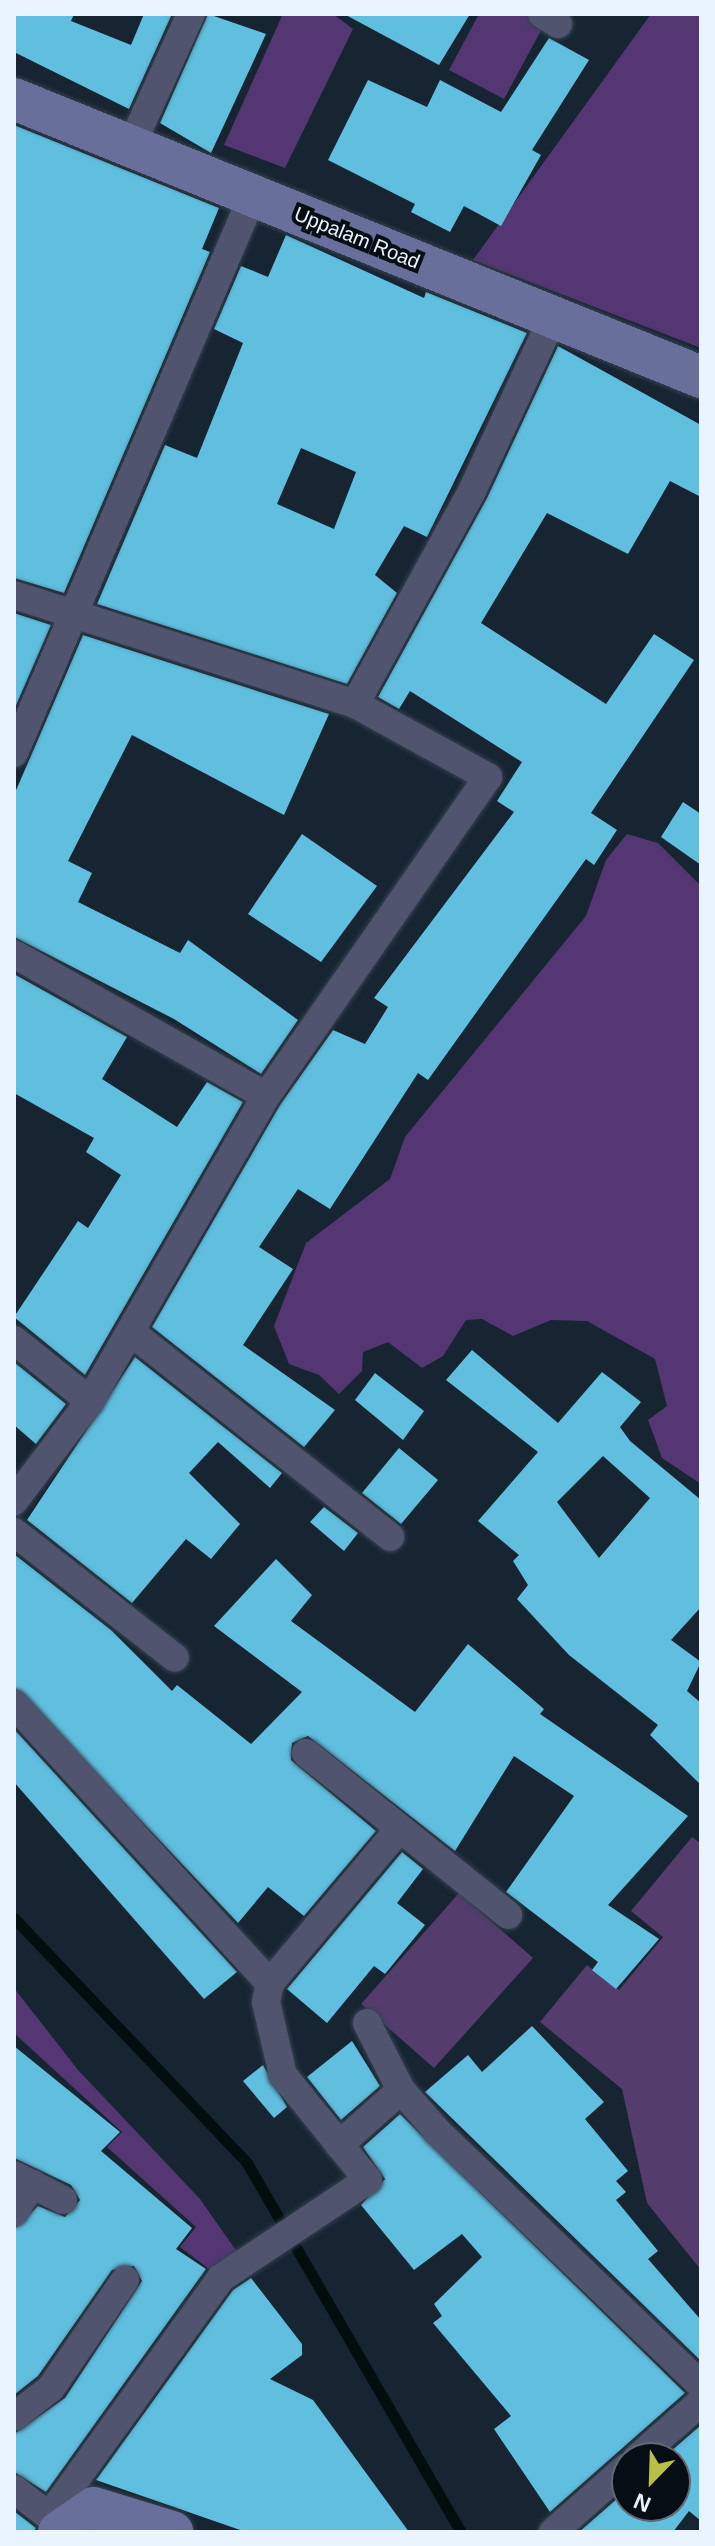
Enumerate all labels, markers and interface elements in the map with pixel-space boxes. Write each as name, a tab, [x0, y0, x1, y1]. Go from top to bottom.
street label: Uppalam Road	[291, 202, 423, 274]
north arrow	[611, 2442, 691, 2522]
text: N	[630, 2488, 654, 2517]

